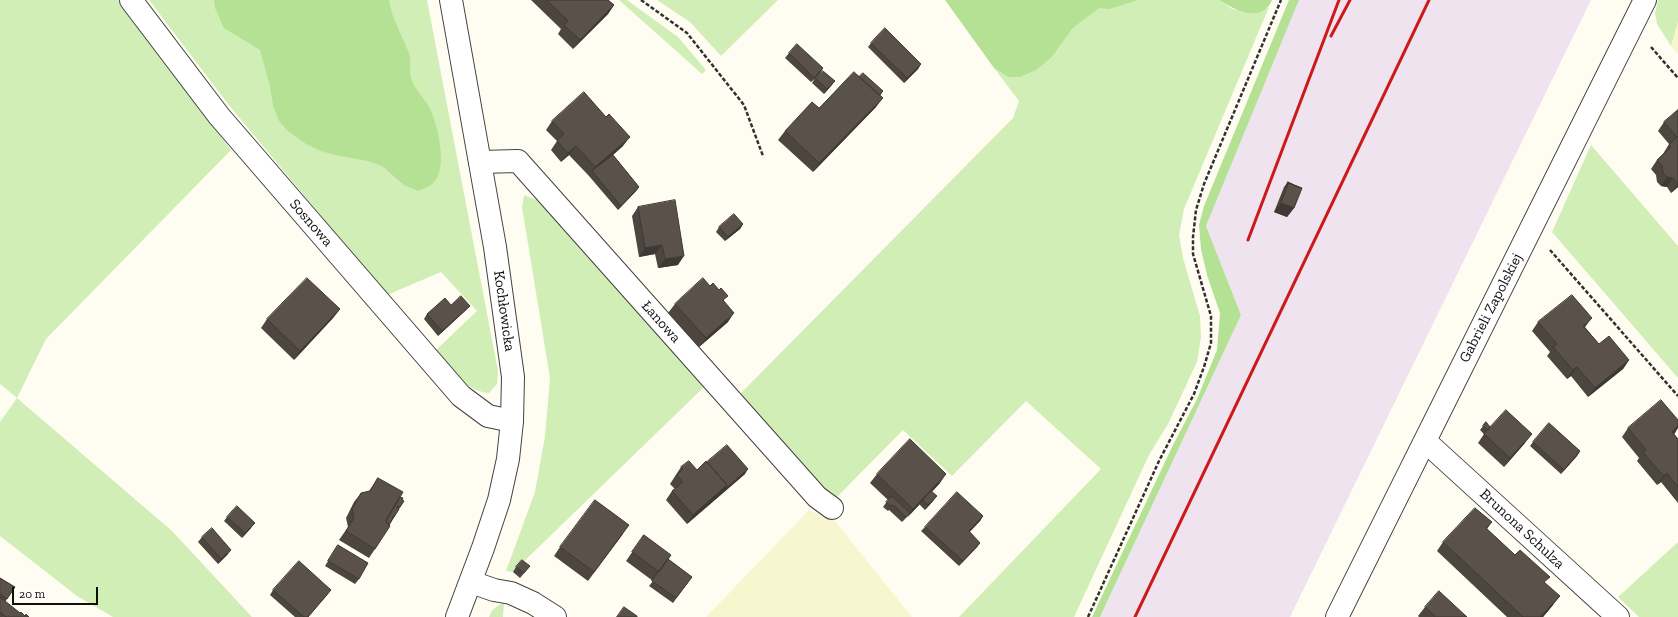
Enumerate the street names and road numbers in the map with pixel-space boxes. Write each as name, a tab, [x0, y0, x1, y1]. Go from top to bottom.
street label: Sosnowa	[285, 196, 337, 250]
street label: Gabrieli Zapolskiej	[1456, 250, 1526, 366]
street label: Kochłowicka	[489, 269, 519, 353]
street label: Łanowa	[637, 297, 685, 347]
street label: Brunona Schulza	[1476, 485, 1568, 573]

